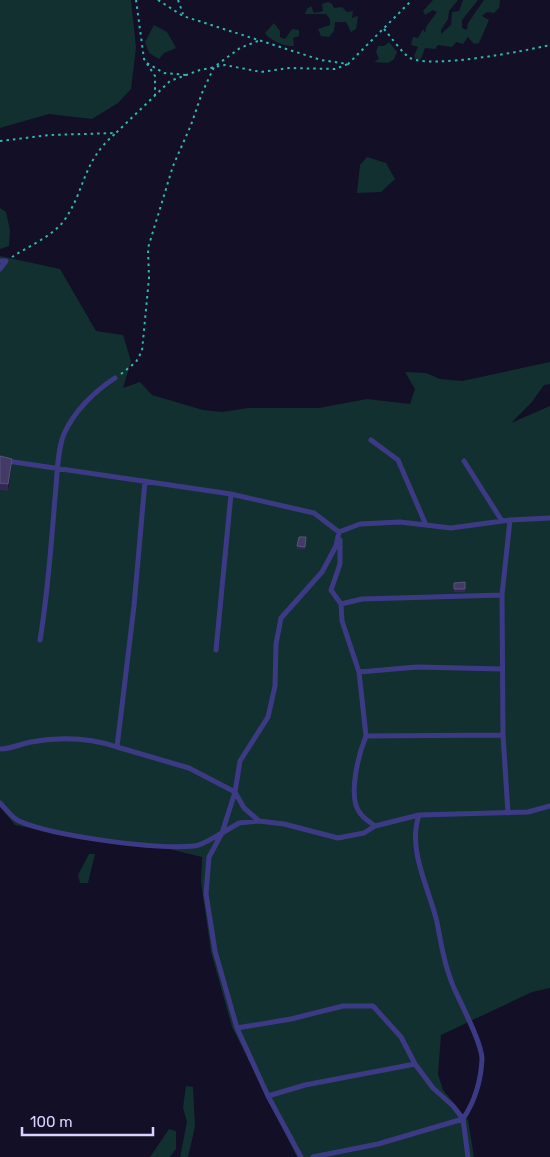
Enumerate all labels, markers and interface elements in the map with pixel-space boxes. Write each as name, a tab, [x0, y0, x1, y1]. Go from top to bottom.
scale bar	[22, 1104, 154, 1136]
text: 100 m	[30, 1113, 72, 1131]

